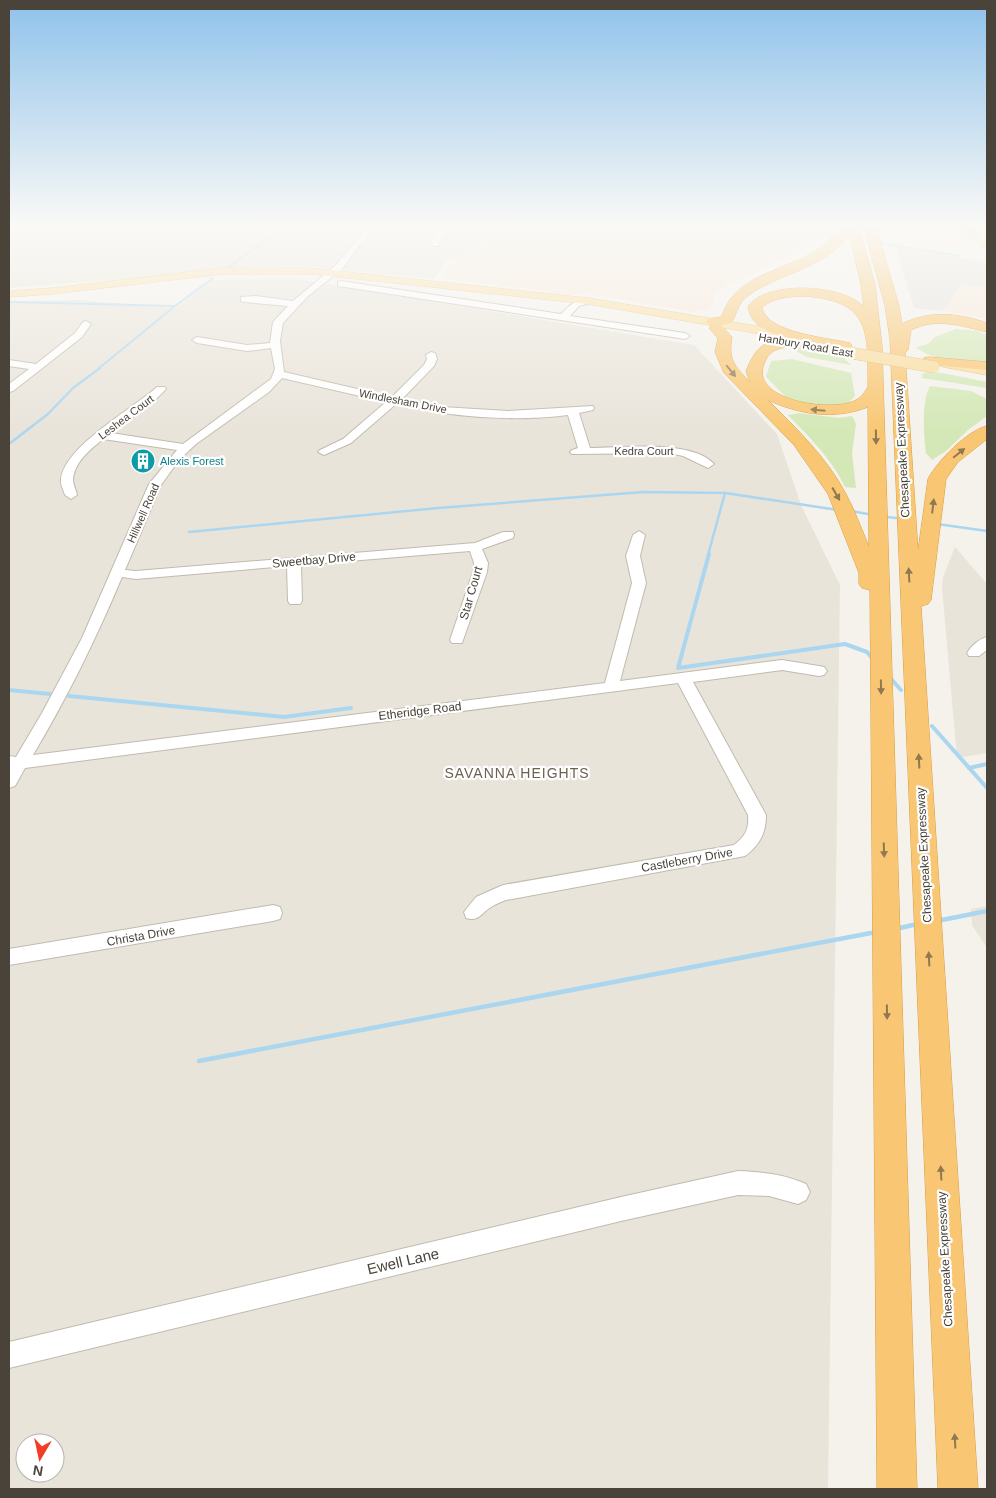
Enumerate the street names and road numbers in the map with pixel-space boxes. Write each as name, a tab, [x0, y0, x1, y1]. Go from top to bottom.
street label: Hanbury Road East	[758, 331, 854, 359]
street label: Chesapeake Expressway	[891, 382, 913, 518]
street label: Windlesham Drive	[358, 387, 448, 415]
street label: Leshea Court	[96, 392, 156, 442]
street label: Kedra Court	[614, 445, 674, 457]
street label: Hillwell Road	[125, 482, 161, 544]
street label: Sweetbay Drive	[272, 549, 357, 571]
street label: Star Court	[457, 564, 485, 621]
street label: Etheridge Road	[378, 699, 462, 723]
street label: Chesapeake Expressway	[913, 787, 935, 923]
street label: Castleberry Drive	[640, 845, 734, 875]
street label: Christa Drive	[106, 923, 177, 949]
street label: Chesapeake Expressway	[934, 1191, 956, 1327]
street label: Ewell Lane	[365, 1244, 441, 1278]

